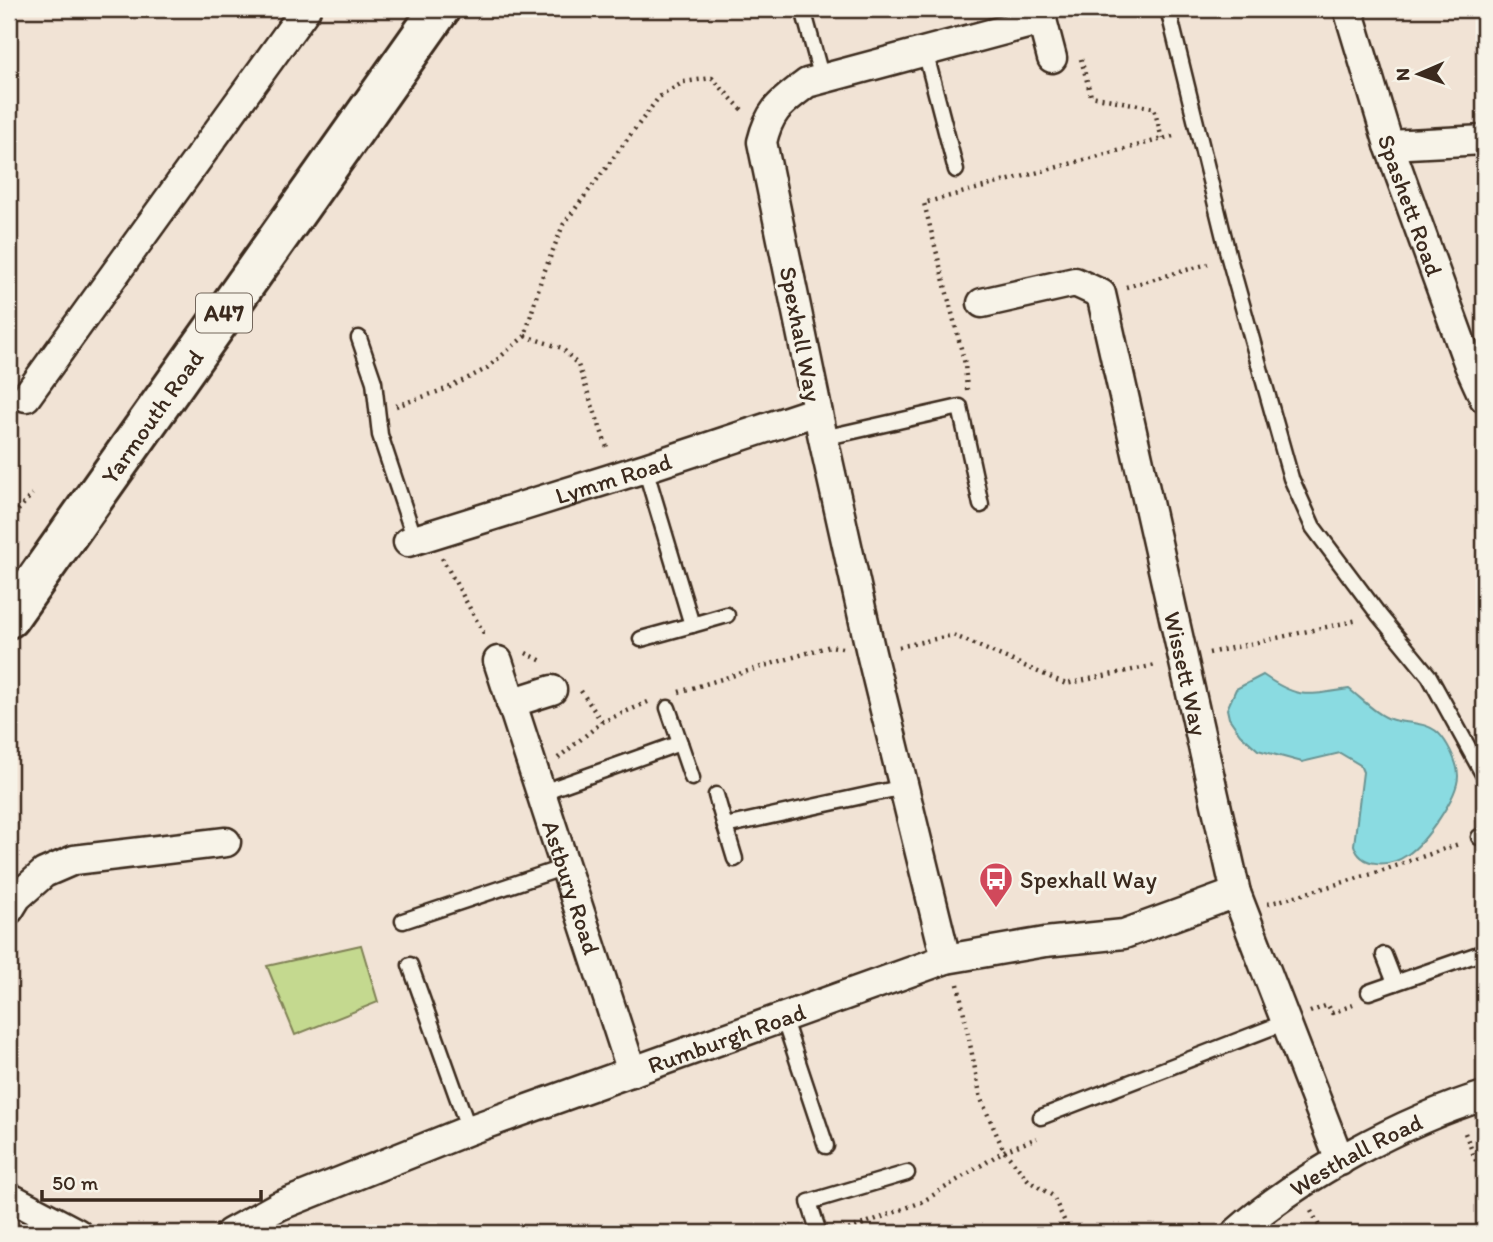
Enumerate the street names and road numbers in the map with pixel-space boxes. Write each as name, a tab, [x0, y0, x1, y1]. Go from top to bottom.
street label: Spashett Road	[1372, 131, 1450, 280]
street label: Spexhall Way	[774, 264, 828, 405]
road number: A47	[196, 294, 252, 332]
street label: Yarmouth Road	[94, 344, 209, 489]
street label: Lymm Road	[552, 446, 675, 510]
street label: Wissett Way	[1158, 609, 1215, 739]
street label: Astbury Road	[536, 817, 607, 958]
street label: Rumburgh Road	[644, 996, 809, 1079]
street label: Westhall Road	[1284, 1106, 1427, 1202]

